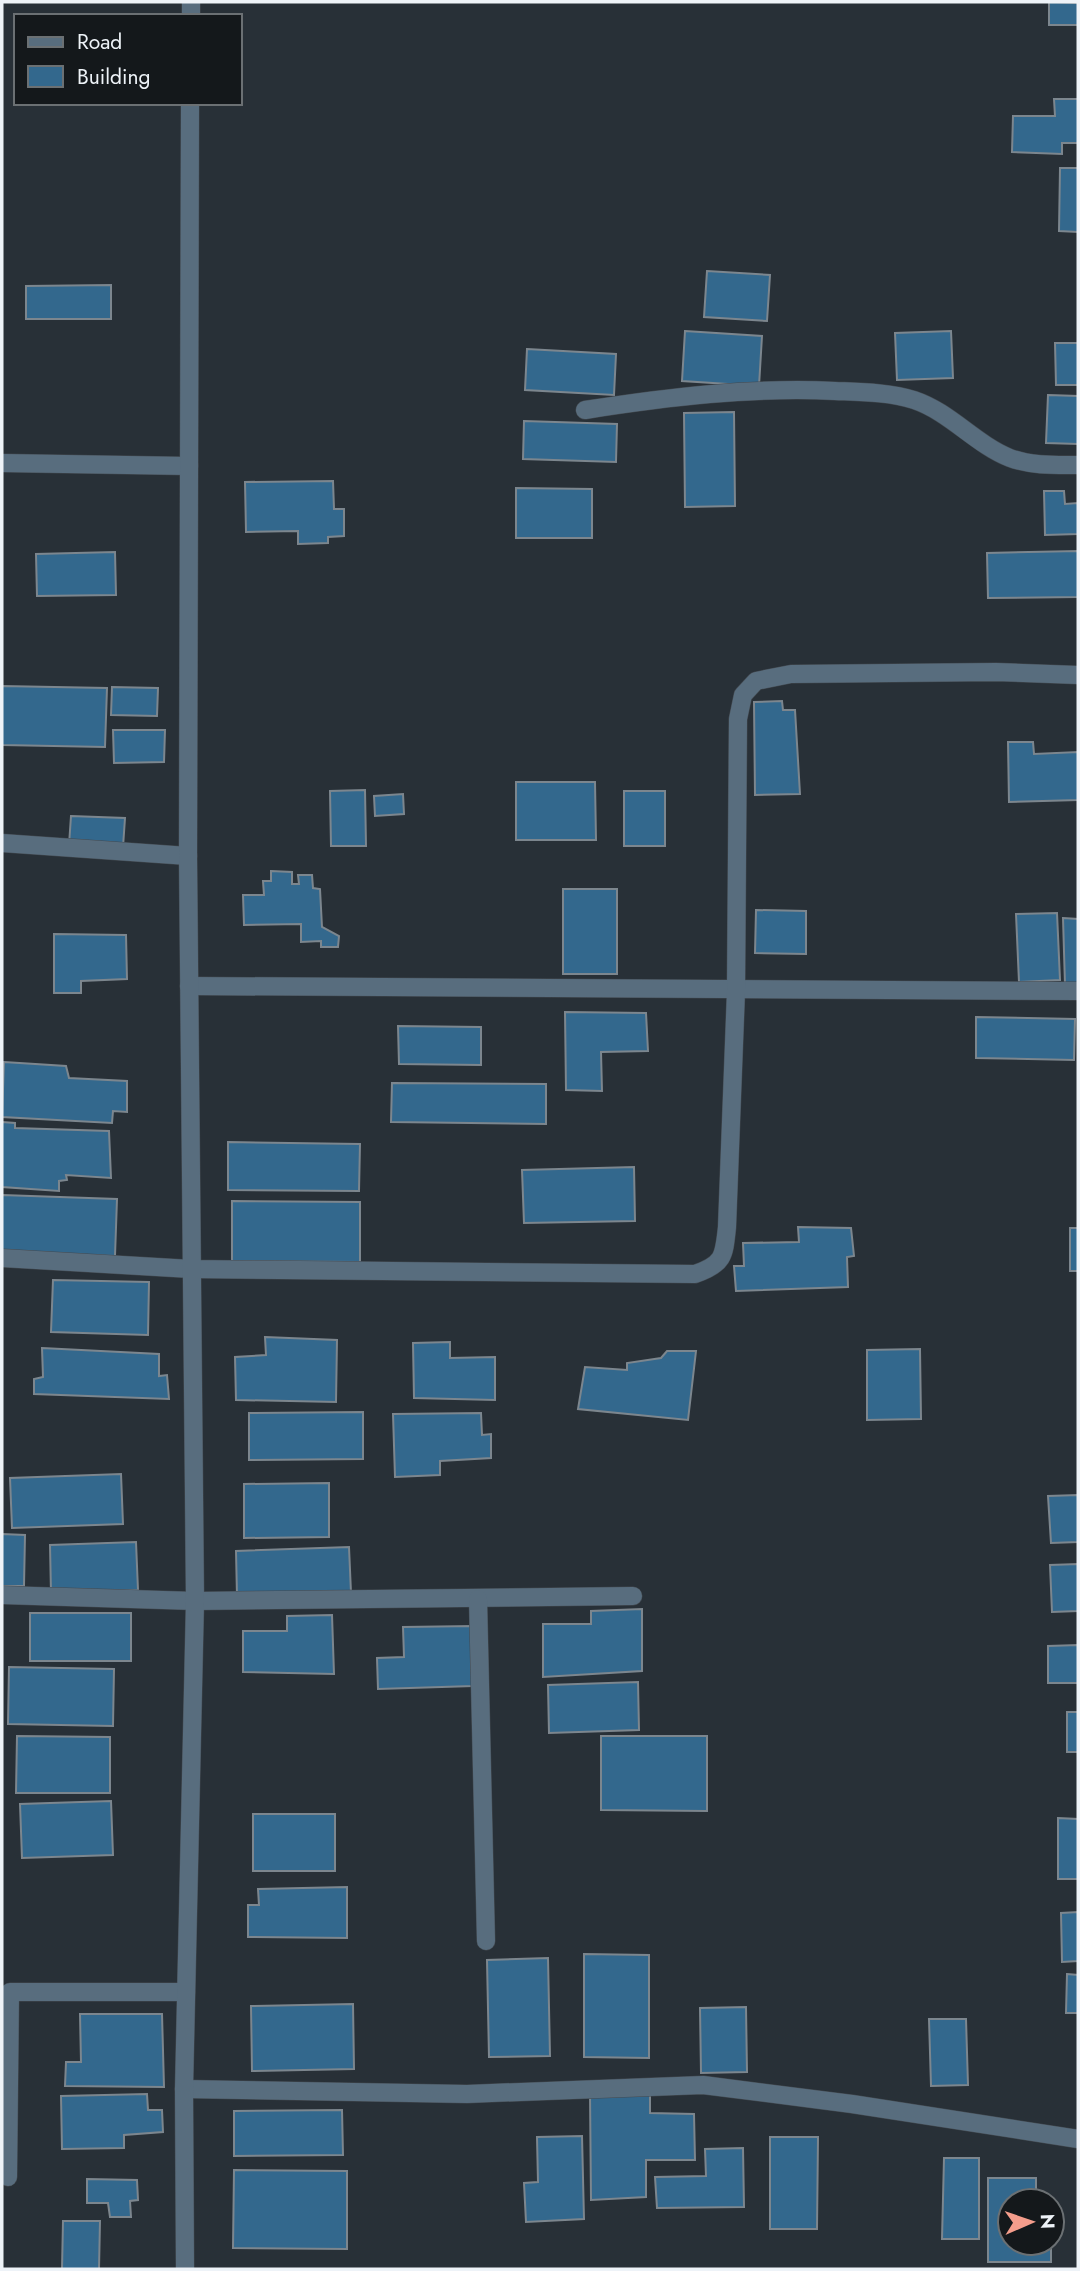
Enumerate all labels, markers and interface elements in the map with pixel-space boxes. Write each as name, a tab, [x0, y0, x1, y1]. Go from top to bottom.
legend	[14, 14, 242, 105]
text: Road	[77, 27, 122, 57]
text: Building	[77, 62, 150, 92]
north arrow	[996, 2187, 1066, 2257]
text: N	[1034, 2213, 1061, 2229]

